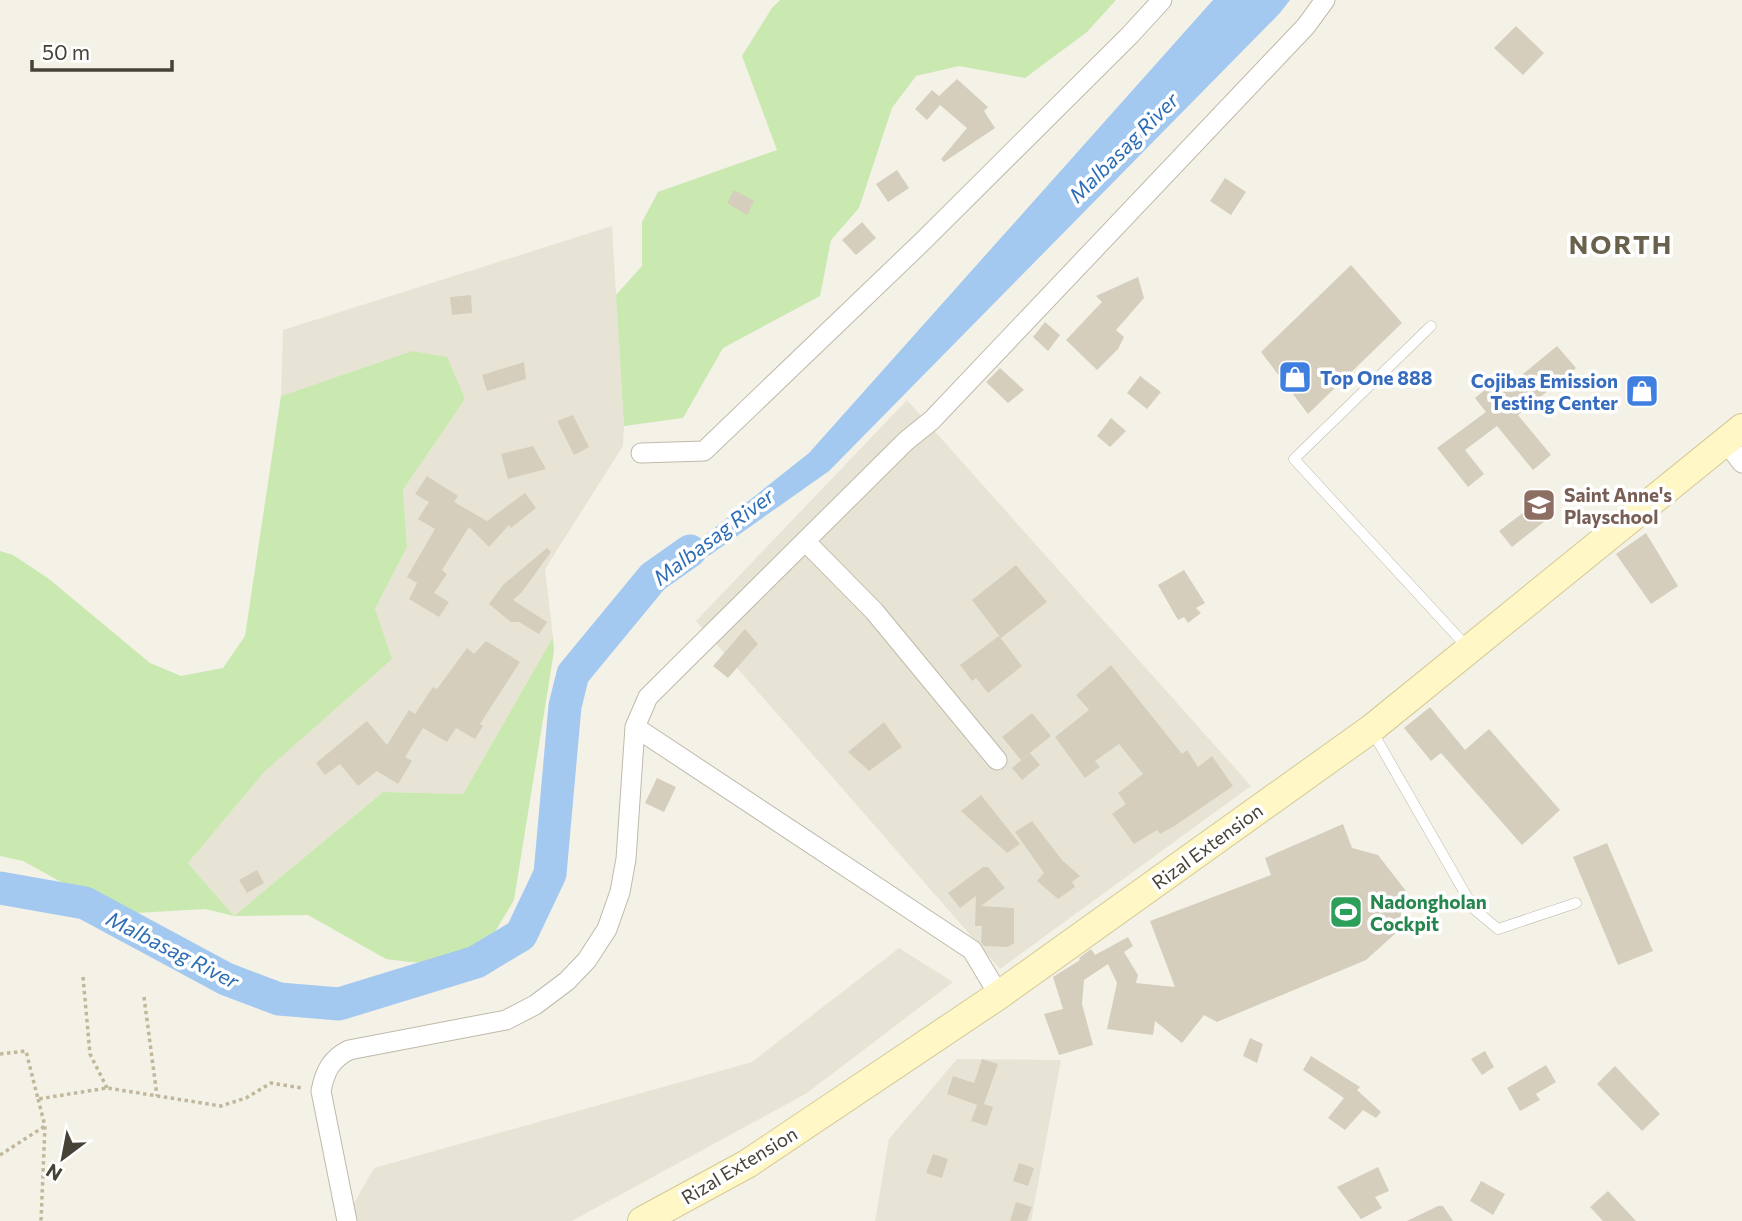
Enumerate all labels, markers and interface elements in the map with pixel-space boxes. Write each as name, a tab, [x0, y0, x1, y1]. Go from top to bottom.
scale bar	[32, 28, 172, 72]
text: 50 m	[42, 39, 90, 64]
water label: Malbasag River	[1063, 86, 1184, 207]
district label: NORTH	[1569, 228, 1673, 259]
shop icon: Top One 888	[1276, 358, 1314, 396]
place label: Top One 888	[1320, 366, 1432, 389]
place label: Cojibas Emission Testing Center	[1471, 369, 1618, 414]
shop icon: Cojibas Emission Testing Center	[1623, 372, 1661, 410]
water label: Malbasag River	[648, 482, 779, 590]
place label: Saint Anne's Playschool	[1564, 483, 1672, 528]
school or university icon: Saint Anne's Playschool	[1520, 486, 1558, 524]
street label: Rizal Extension	[1147, 798, 1267, 894]
place label: Nadongholan Cockpit	[1370, 890, 1487, 935]
sports icon: Nadongholan Cockpit	[1327, 893, 1365, 931]
water label: Malbasag River	[103, 905, 244, 993]
street label: Rizal Extension	[677, 1121, 801, 1209]
north arrow	[28, 1123, 98, 1193]
text: N	[42, 1159, 66, 1186]

